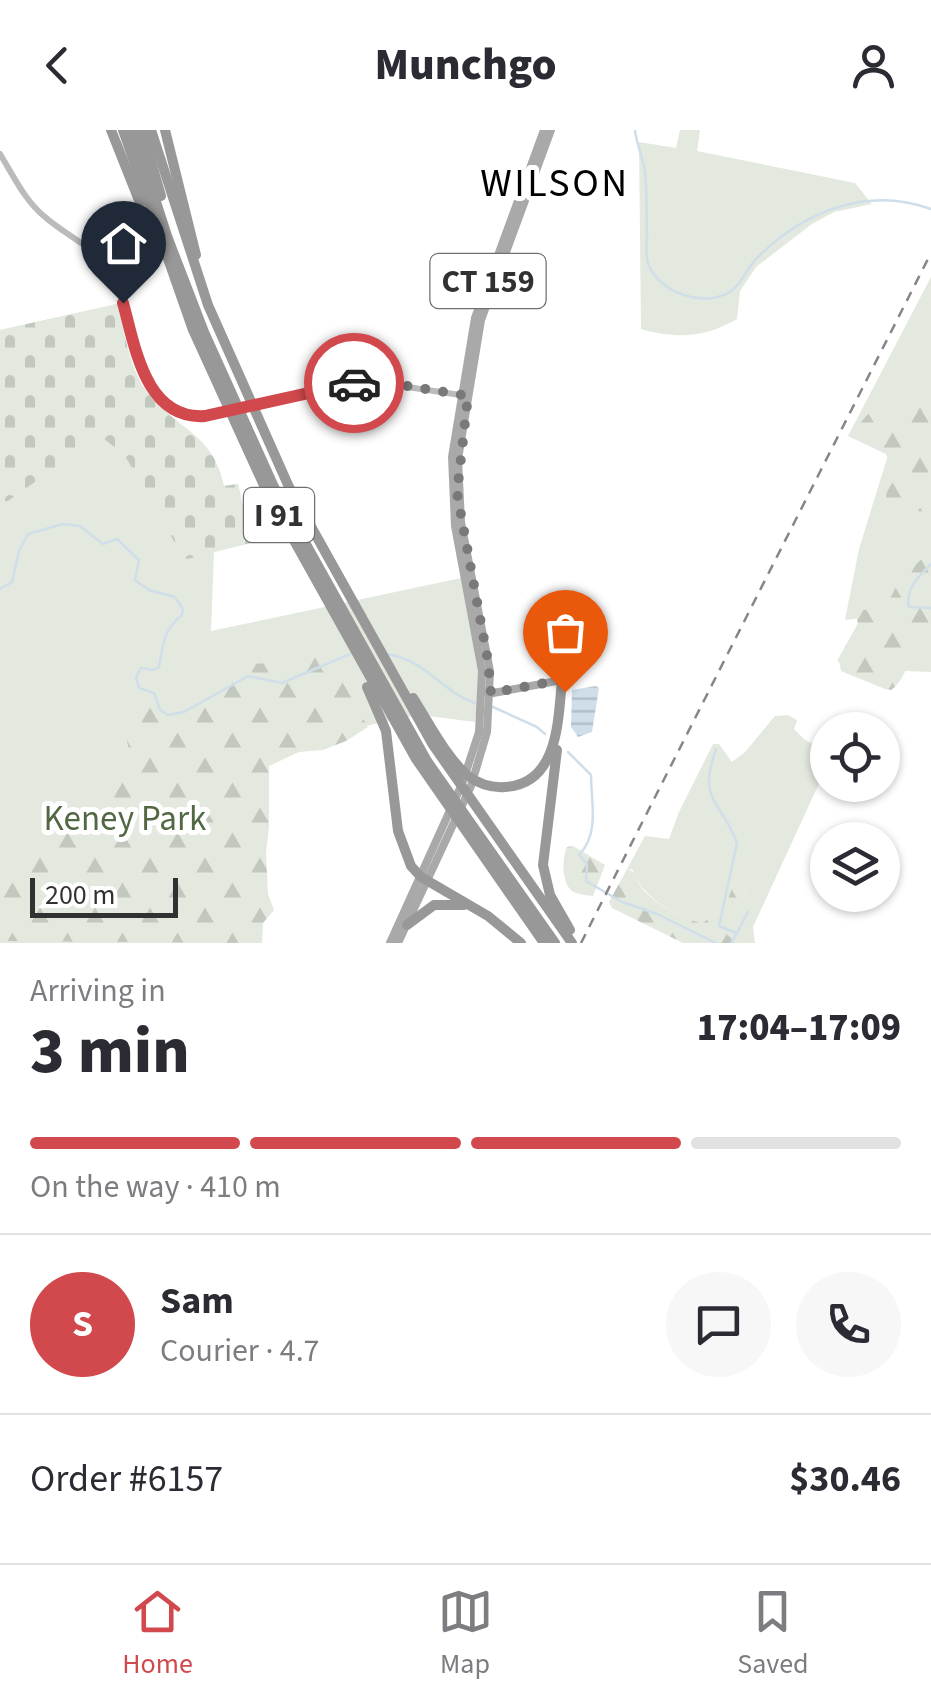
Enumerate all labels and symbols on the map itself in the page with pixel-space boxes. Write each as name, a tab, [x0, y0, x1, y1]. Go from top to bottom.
district label: WILSON	[480, 155, 630, 212]
pin	[81, 201, 166, 304]
road number: CT 159	[430, 254, 546, 308]
courier	[304, 333, 404, 433]
road number: I 91	[244, 488, 314, 542]
pin	[523, 590, 608, 693]
park label: Keney Park	[44, 794, 207, 844]
scale bar	[30, 873, 178, 918]

